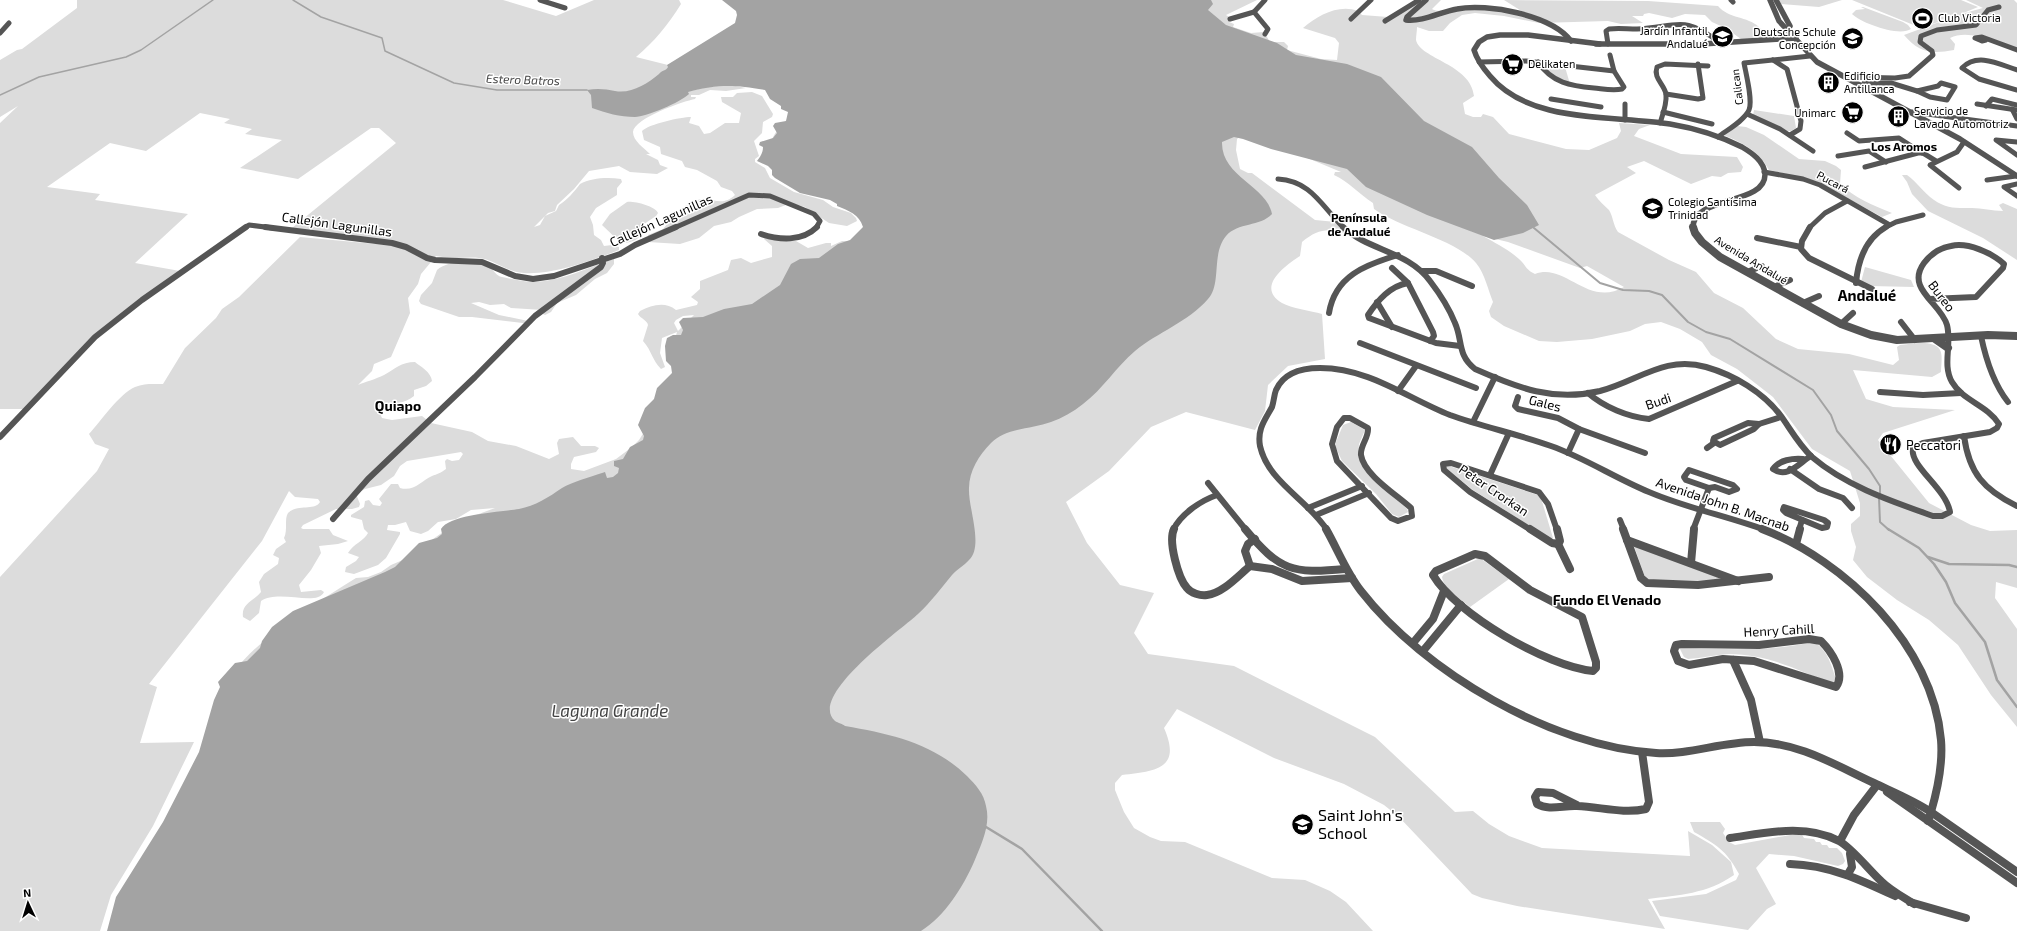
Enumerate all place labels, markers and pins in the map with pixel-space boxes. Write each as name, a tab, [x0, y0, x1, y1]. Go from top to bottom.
sports icon: Club Victoria	[1909, 5, 1935, 31]
place label: Club Victoria	[1938, 11, 2001, 24]
place label: Jardín Infantil Andalué	[1640, 24, 1709, 50]
school or university icon: Jardín Infantil Andalué	[1710, 24, 1736, 50]
place label: Deutsche Schule Concepción	[1753, 25, 1836, 51]
school or university icon: Deutsche Schule Concepción	[1839, 25, 1865, 51]
supermarket icon: Delikaten	[1499, 51, 1525, 77]
place label: Delikaten	[1528, 57, 1575, 70]
building icon: Edificio Antillanca	[1816, 69, 1842, 95]
place label: Edificio Antillanca	[1844, 69, 1895, 95]
supermarket icon: Unimarc	[1839, 100, 1865, 126]
building icon: Servicio de Lavado Automotriz	[1885, 104, 1911, 130]
place label: Servicio de Lavado Automotriz	[1914, 104, 2009, 130]
place label: Unimarc	[1794, 106, 1836, 119]
school or university icon: Colegio Santísima Trinidad	[1639, 195, 1665, 221]
place label: Colegio Santísima Trinidad	[1668, 195, 1757, 221]
restaurant icon: Peccatori	[1878, 432, 1904, 458]
place label: Peccatori	[1906, 437, 1961, 453]
place label: Saint John's School	[1318, 805, 1403, 842]
school or university icon: Saint John's School	[1289, 811, 1315, 837]

